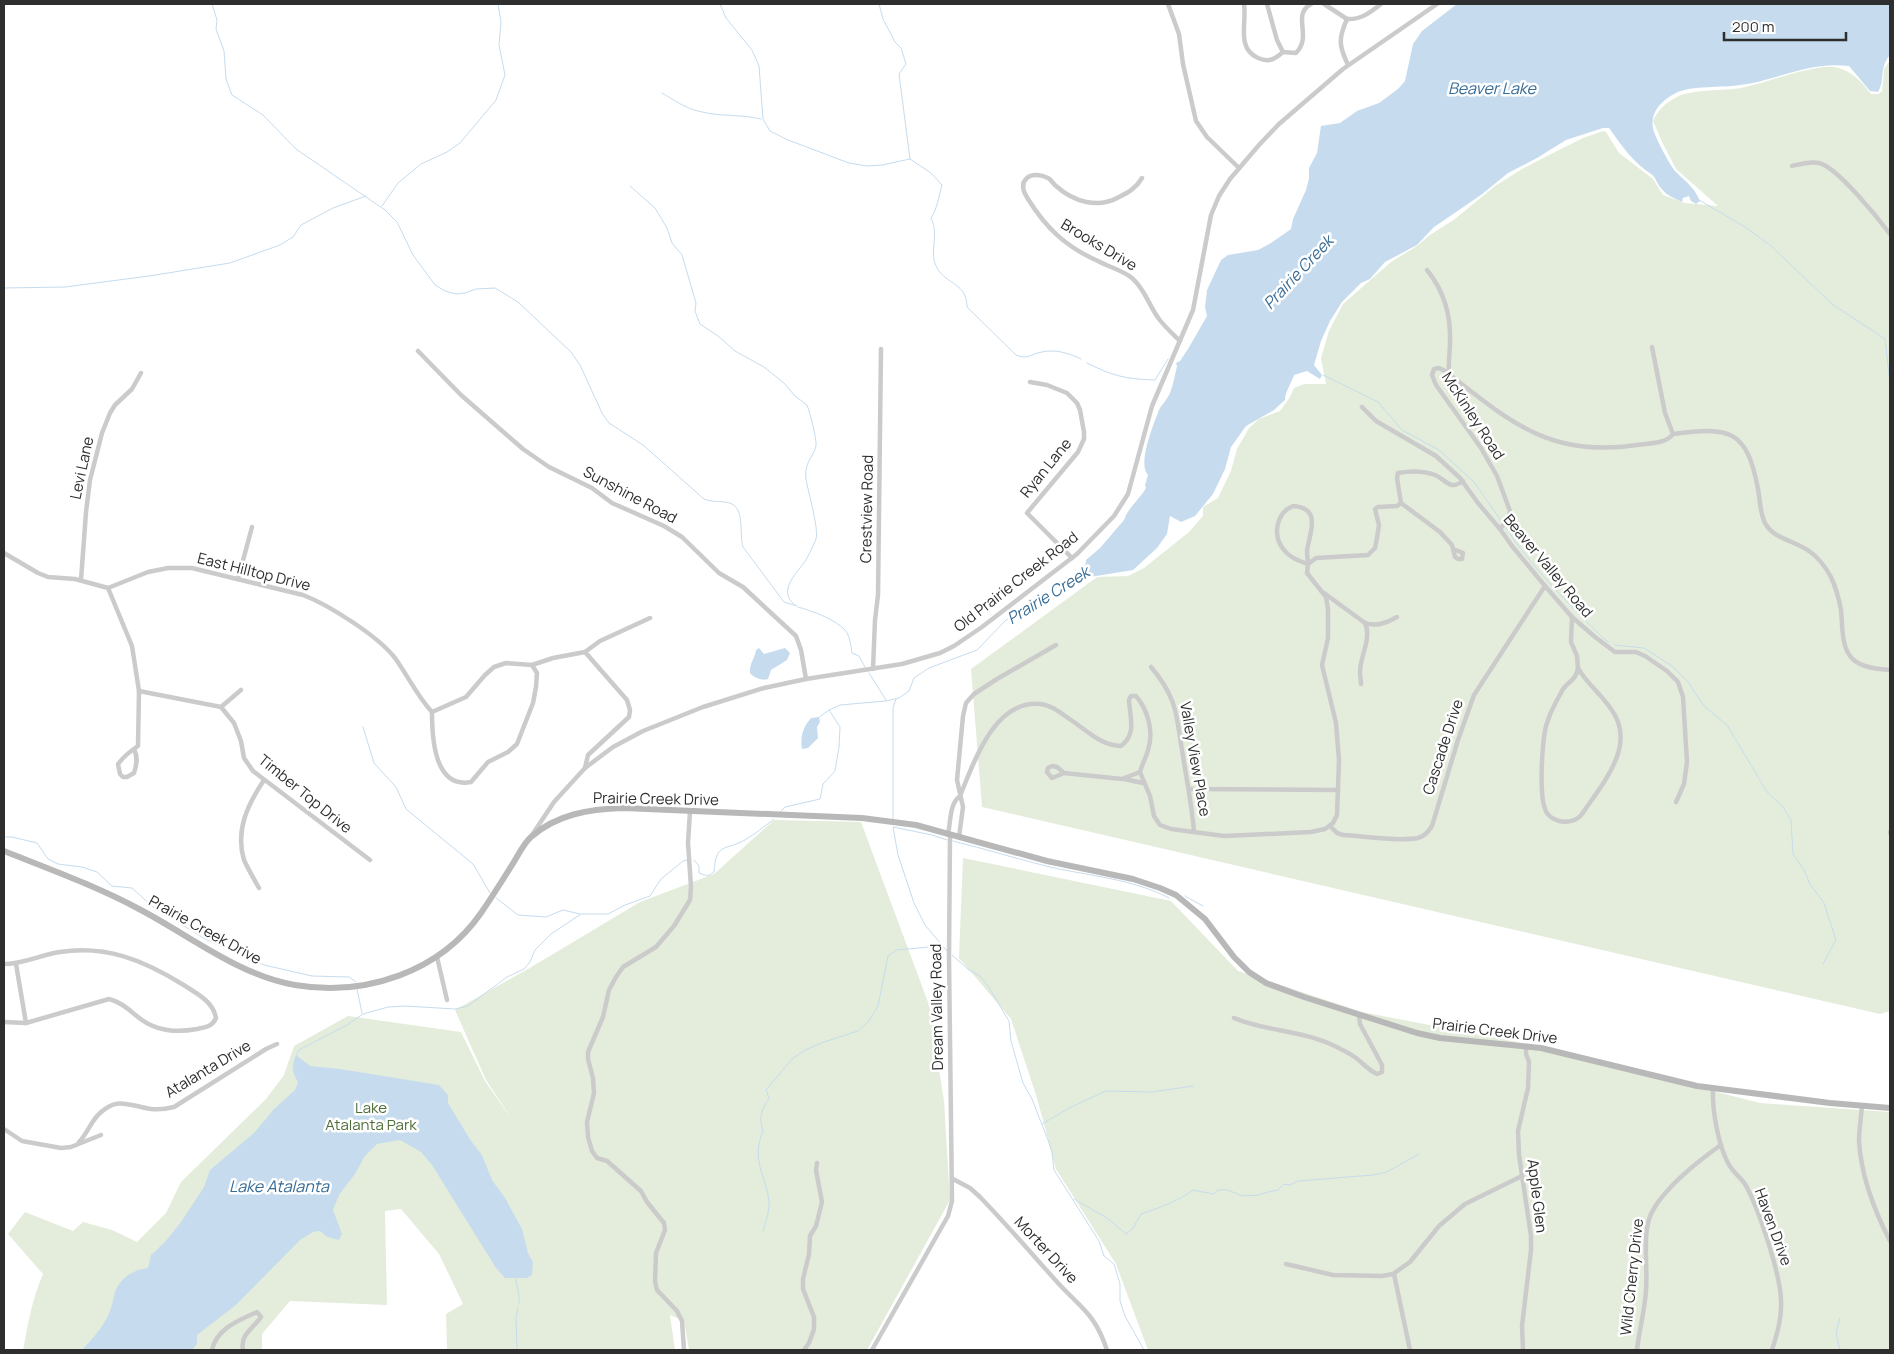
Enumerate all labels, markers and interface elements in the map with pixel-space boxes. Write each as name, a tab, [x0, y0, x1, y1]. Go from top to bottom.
scale bar	[1724, 10, 1846, 42]
text: 200 m	[1732, 16, 1775, 37]
water label: Beaver Lake	[1448, 77, 1538, 99]
street label: Brooks Drive	[1057, 214, 1141, 276]
water label: Prairie Creek	[1258, 229, 1339, 314]
street label: McKinley Road	[1437, 368, 1510, 464]
street label: Ryan Lane	[1015, 433, 1076, 502]
street label: Levi Lane	[65, 434, 98, 501]
street label: Crestview Road	[855, 455, 878, 563]
street label: Sunshine Road	[580, 461, 681, 528]
street label: Beaver Valley Road	[1499, 509, 1598, 622]
street label: Old Prairie Creek Road	[950, 528, 1082, 636]
street label: East Hilltop Drive	[195, 547, 313, 596]
water label: Prairie Creek	[1003, 562, 1093, 628]
street label: Cascade Drive	[1417, 696, 1468, 797]
street label: Valley View Place	[1175, 700, 1216, 818]
street label: Timber Top Drive	[254, 749, 357, 838]
street label: Prairie Creek Drive	[593, 787, 719, 810]
street label: Prairie Creek Drive	[145, 890, 266, 969]
street label: Dream Valley Road	[925, 943, 948, 1071]
street label: Prairie Creek Drive	[1431, 1012, 1559, 1049]
street label: Atalanta Drive	[161, 1035, 255, 1102]
park label: Lake Atalanta Park	[325, 1097, 417, 1135]
street label: Apple Glen	[1523, 1158, 1552, 1234]
water label: Lake Atalanta	[229, 1175, 330, 1197]
street label: Haven Drive	[1750, 1185, 1797, 1269]
street label: Morter Drive	[1010, 1211, 1083, 1288]
street label: Wild Cherry Drive	[1615, 1217, 1648, 1337]

